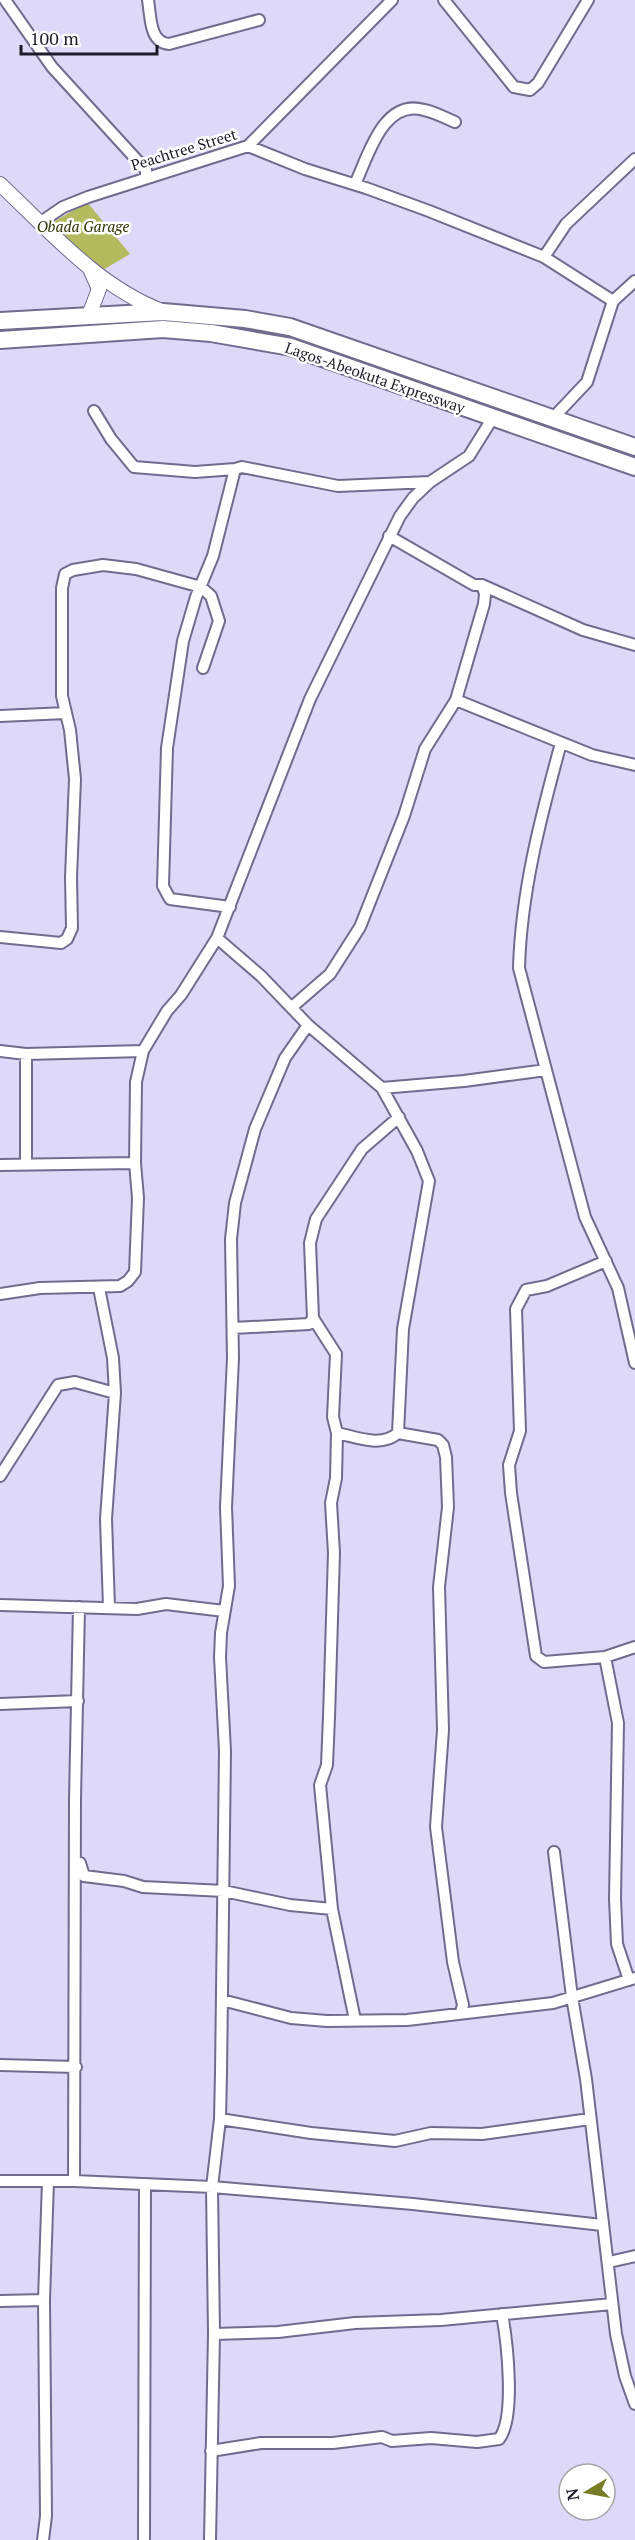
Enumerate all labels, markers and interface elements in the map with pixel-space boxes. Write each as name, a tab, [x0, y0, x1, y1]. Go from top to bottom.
scale bar	[21, 18, 158, 56]
text: 100 m	[30, 26, 79, 50]
street label: Peachtree Street	[128, 123, 239, 175]
park label: Obada Garage	[37, 216, 130, 236]
street label: Lagos-Abeokuta Expressway	[283, 337, 468, 417]
north arrow	[557, 2462, 617, 2522]
text: N	[560, 2487, 584, 2502]

